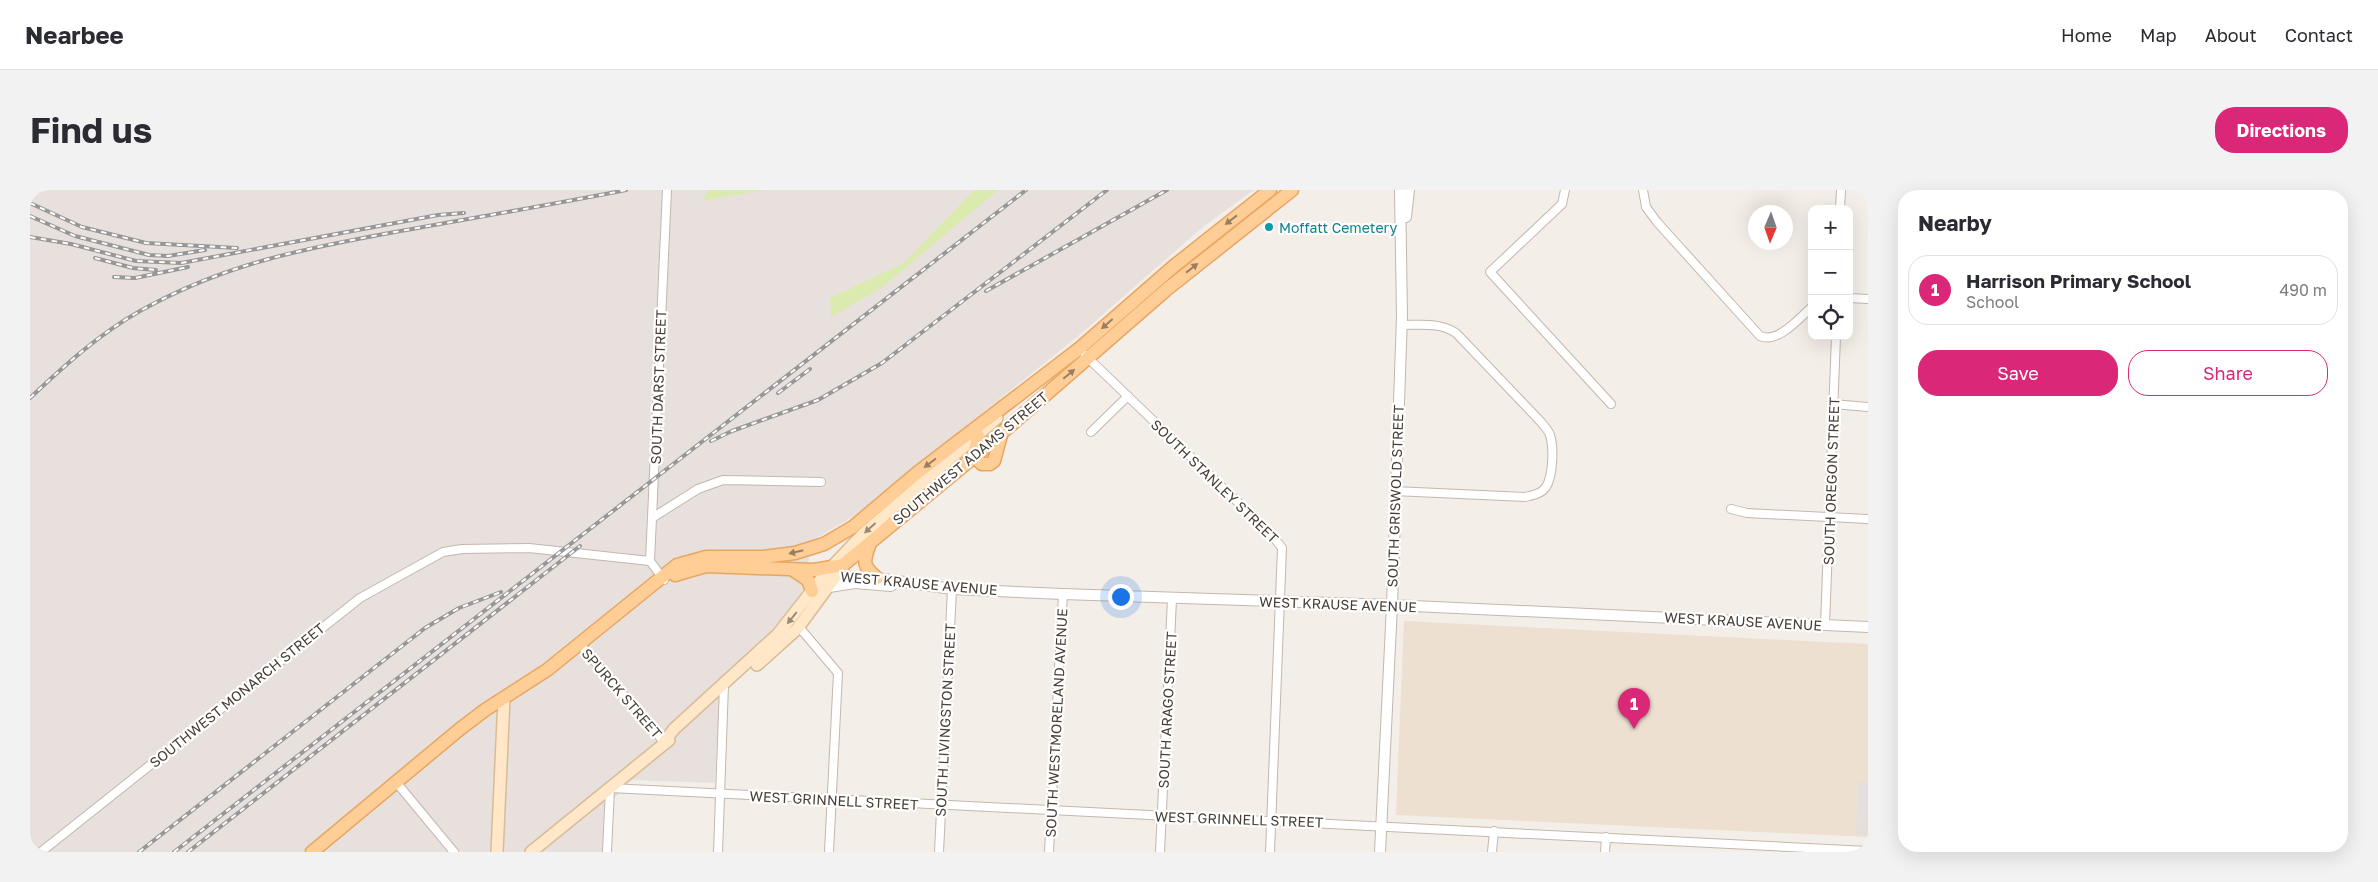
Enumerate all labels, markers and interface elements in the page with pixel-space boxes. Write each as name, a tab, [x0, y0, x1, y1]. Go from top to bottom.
text: Nearbee	[25, 20, 124, 49]
text: Home	[2061, 24, 2112, 46]
text: Map	[2140, 24, 2177, 46]
text: About	[2205, 24, 2257, 46]
text: Contact	[2285, 24, 2353, 46]
button: Directions	[2215, 107, 2348, 153]
text: Find us	[30, 109, 152, 151]
north arrow	[1748, 205, 1793, 250]
map controls	[1808, 205, 1853, 340]
button: +	[1808, 205, 1853, 250]
text: Nearby	[1918, 210, 1992, 236]
one-way arrow	[1225, 214, 1238, 225]
place label: Moffatt Cemetery	[1279, 219, 1397, 236]
marker: Moffatt Cemetery	[1263, 221, 1275, 233]
button: −	[1808, 250, 1853, 295]
one-way arrow	[1185, 263, 1198, 274]
text: Harrison Primary School	[1966, 269, 2191, 292]
text: 1	[1931, 280, 1939, 300]
text: 490 m	[2279, 280, 2327, 300]
text: School	[1966, 292, 2019, 312]
button: locate	[1808, 295, 1853, 340]
street label: SOUTH DARST STREET	[647, 309, 669, 465]
one-way arrow	[1101, 318, 1113, 329]
button: Save	[1918, 350, 2118, 396]
button: Share	[2128, 350, 2328, 396]
one-way arrow	[1063, 369, 1076, 380]
street label: SOUTHWEST ADAMS STREET	[889, 388, 1051, 528]
street label: SOUTH OREGON STREET	[1820, 396, 1842, 565]
street label: SOUTH GRISWOLD STREET	[1383, 404, 1407, 588]
street label: SOUTH STANLEY STREET	[1148, 416, 1283, 547]
one-way arrow	[923, 458, 936, 469]
one-way arrow	[864, 522, 876, 534]
one-way arrow	[788, 548, 803, 556]
street label: WEST KRAUSE AVENUE	[840, 568, 998, 598]
your location	[1108, 584, 1134, 610]
street label: WEST KRAUSE AVENUE	[1259, 593, 1417, 615]
street label: SOUTH WESTMORELAND AVENUE	[1042, 608, 1070, 838]
street label: WEST KRAUSE AVENUE	[1664, 608, 1822, 634]
one-way arrow	[786, 612, 797, 625]
street label: SOUTHWEST MONARCH STREET	[146, 619, 328, 771]
street label: SOUTH LIVINGSTON STREET	[931, 623, 959, 817]
street label: SOUTH ARAGO STREET	[1154, 631, 1180, 789]
street label: SPURCK STREET	[578, 645, 666, 742]
pin: 1	[1618, 688, 1650, 729]
street label: WEST GRINNELL STREET	[749, 787, 919, 813]
street label: WEST GRINNELL STREET	[1154, 808, 1324, 830]

